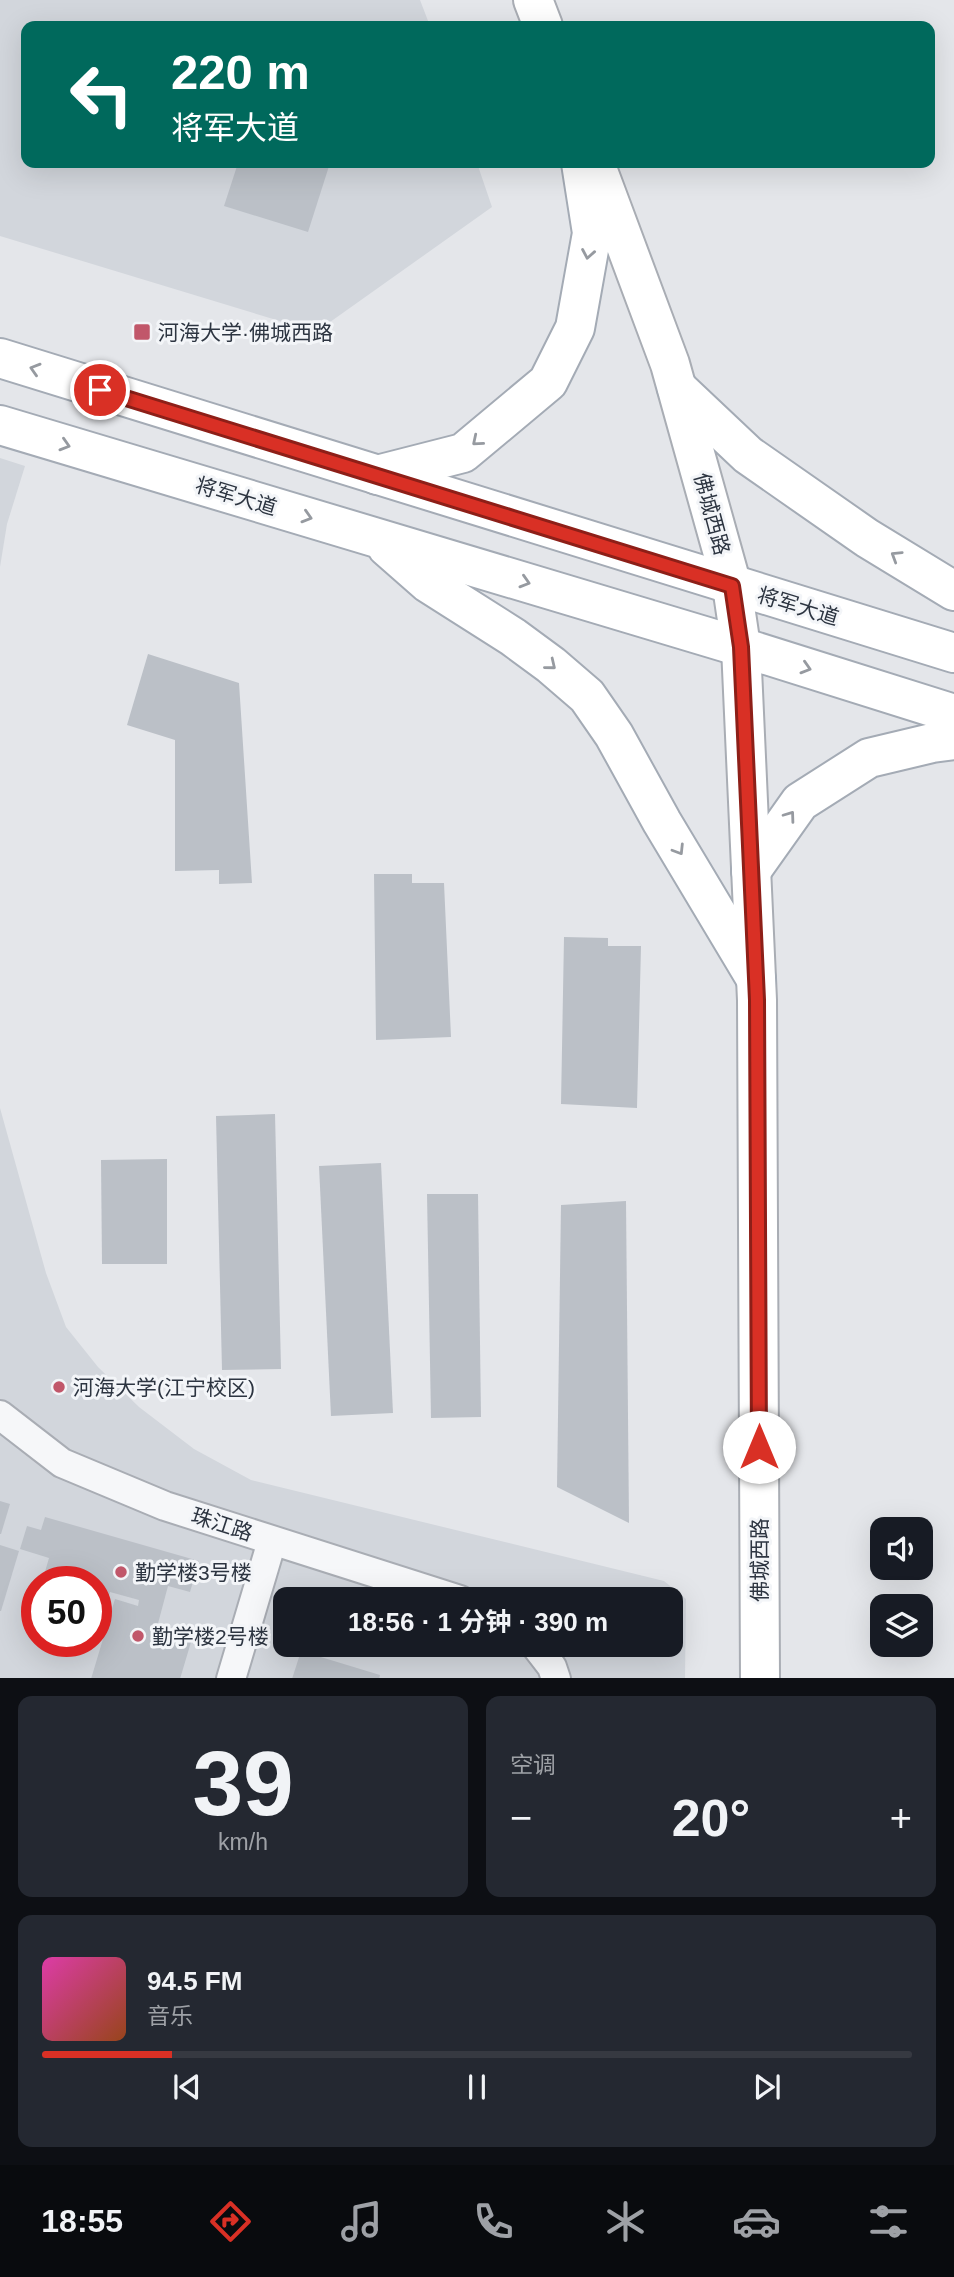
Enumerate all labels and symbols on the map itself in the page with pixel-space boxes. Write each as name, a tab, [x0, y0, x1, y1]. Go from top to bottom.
one-way arrow	[582, 248, 597, 260]
place label: 河海大学·佛城西路	[158, 321, 333, 344]
marker: 河海大学·佛城西路	[132, 322, 152, 342]
pin	[70, 360, 130, 420]
one-way arrow	[29, 363, 41, 378]
one-way arrow	[473, 433, 486, 445]
one-way arrow	[59, 436, 71, 451]
street label: 佛城西路	[690, 470, 734, 558]
street label: 将军大道	[192, 473, 280, 519]
one-way arrow	[301, 509, 313, 524]
one-way arrow	[890, 551, 903, 564]
one-way arrow	[518, 574, 530, 589]
street label: 将军大道	[754, 583, 842, 629]
one-way arrow	[543, 657, 555, 670]
one-way arrow	[800, 659, 812, 674]
one-way arrow	[782, 811, 795, 824]
one-way arrow	[671, 843, 684, 856]
place label: 河海大学(江宁校区)	[73, 1376, 255, 1399]
marker: 河海大学(江宁校区)	[51, 1379, 67, 1395]
position arrow	[722, 1410, 796, 1484]
street label: 珠江路	[188, 1503, 256, 1545]
street label: 佛城西路	[748, 1518, 771, 1602]
place label: 勤学楼3号楼	[135, 1561, 252, 1584]
marker: 勤学楼3号楼	[113, 1564, 129, 1580]
speed limit sign: 50	[21, 1566, 112, 1657]
place label: 勤学楼2号楼	[152, 1625, 269, 1648]
marker: 勤学楼2号楼	[130, 1628, 146, 1644]

